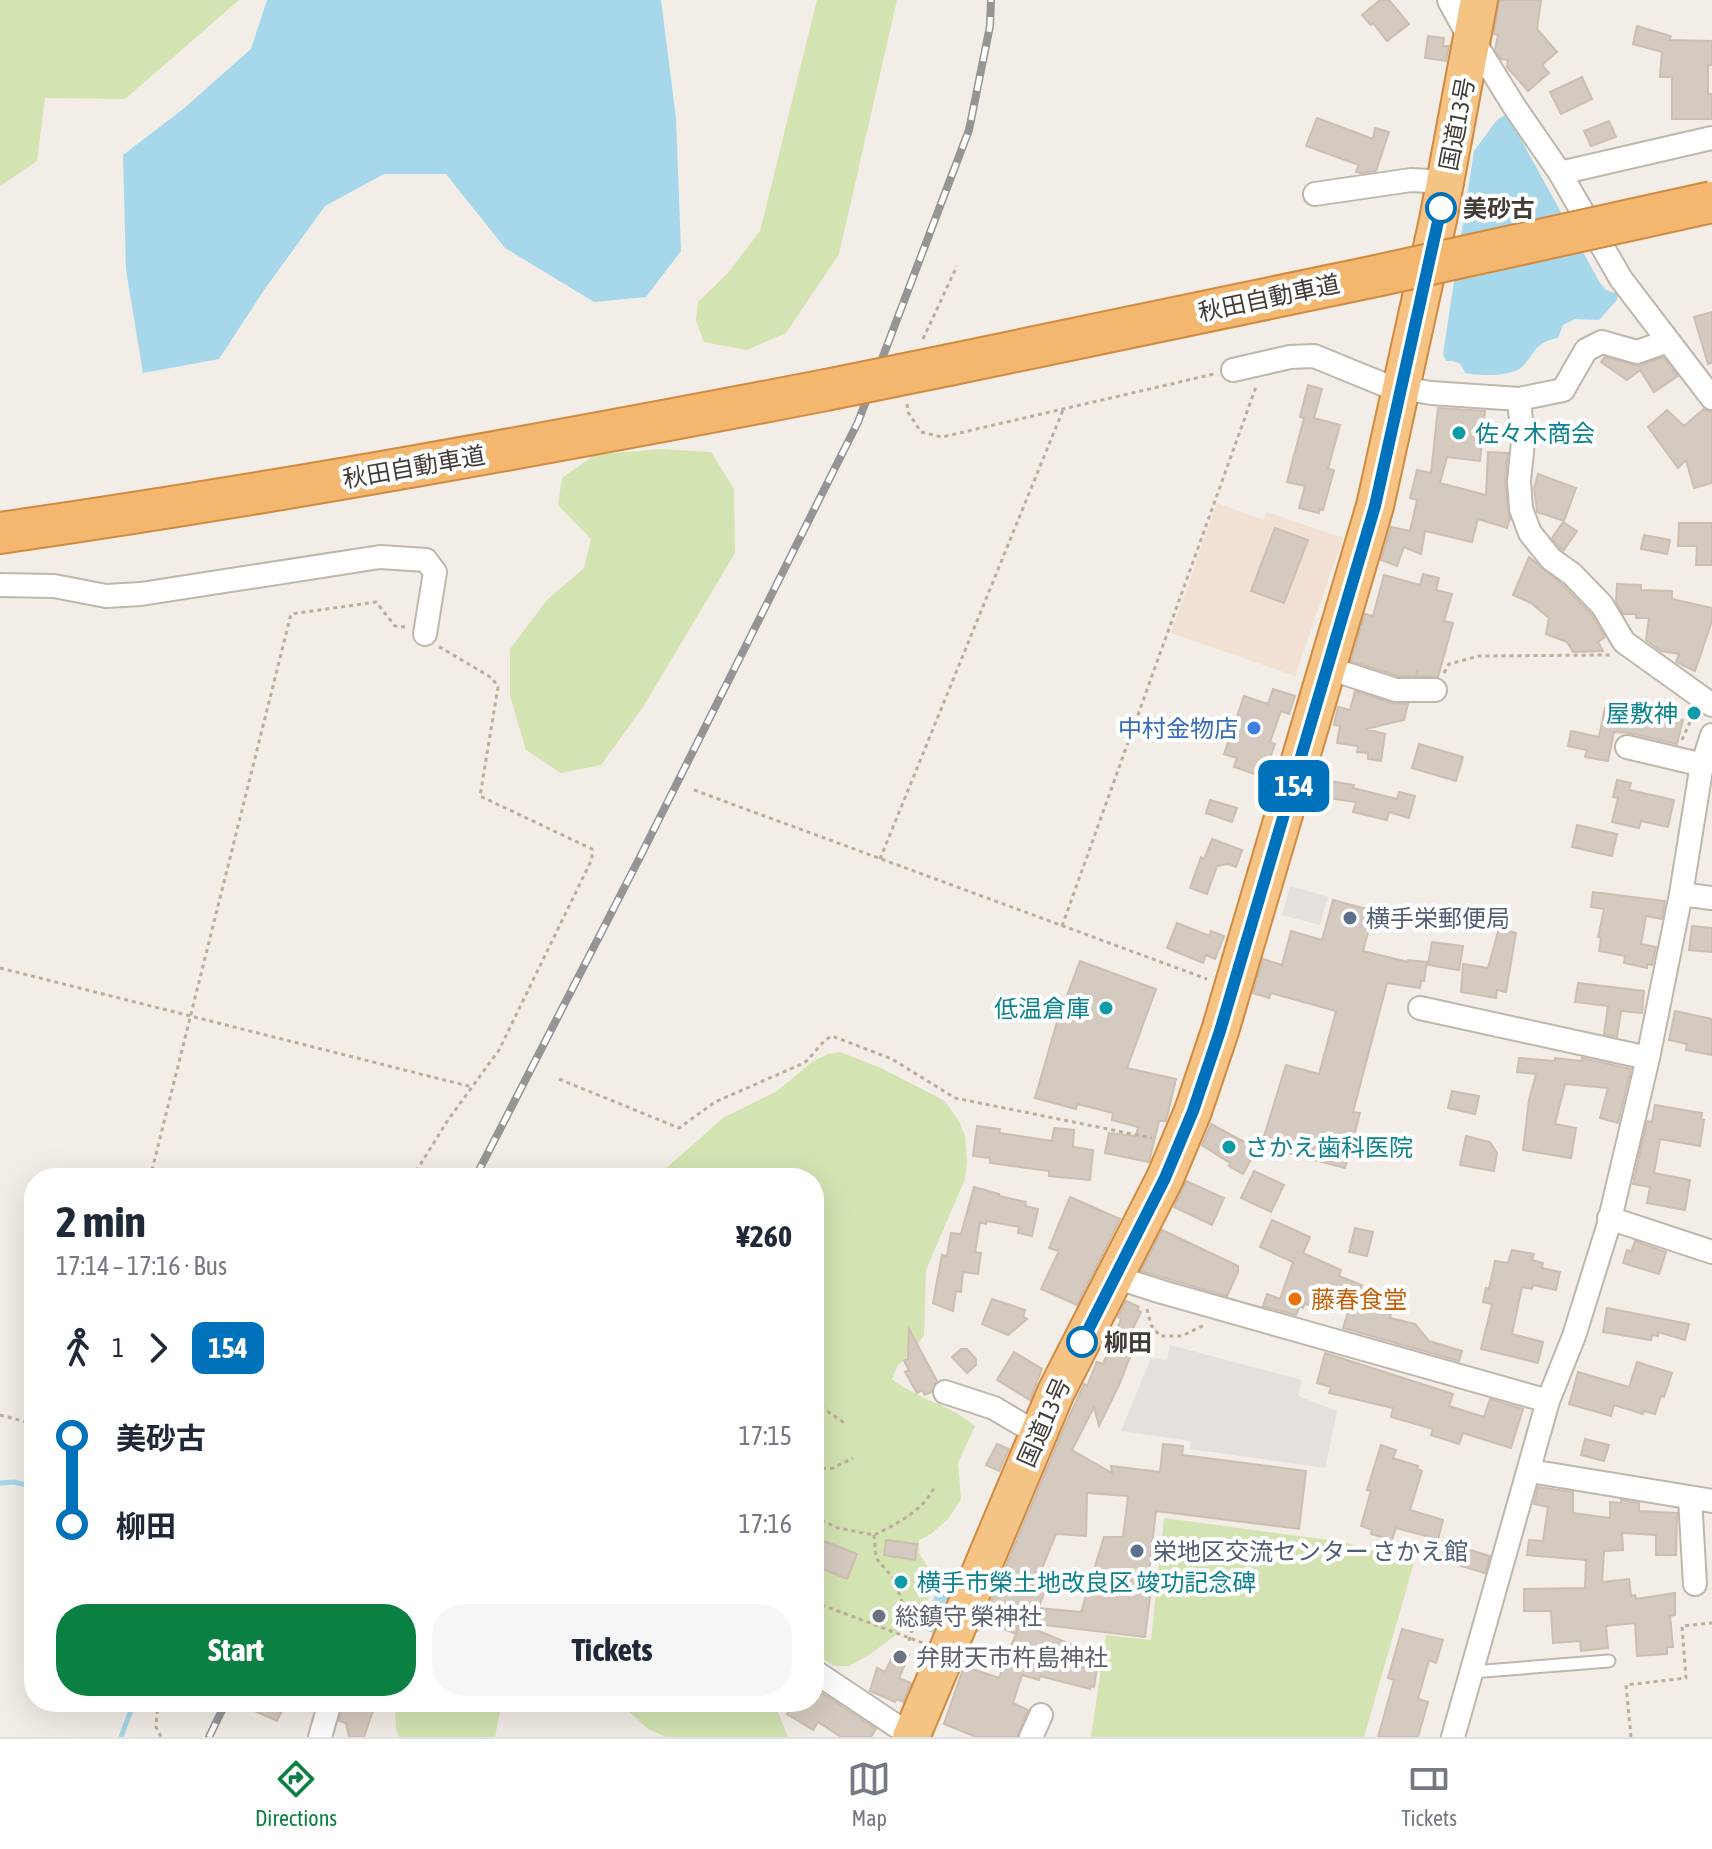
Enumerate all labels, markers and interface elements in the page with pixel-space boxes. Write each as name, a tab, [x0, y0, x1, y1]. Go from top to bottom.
street label: 国道13号	[1435, 75, 1479, 173]
marker: 美砂古	[1426, 193, 1456, 223]
place label: 美砂古	[1463, 195, 1535, 222]
street label: 秋田自動車道	[1196, 270, 1342, 326]
place label: 佐々木商会	[1475, 420, 1595, 447]
marker: 佐々木商会	[1450, 424, 1468, 442]
street label: 秋田自動車道	[341, 441, 487, 493]
place label: 屋敷神	[1606, 700, 1678, 727]
marker: 屋敷神	[1685, 704, 1703, 722]
place label: 中村金物店	[1118, 715, 1238, 742]
marker: 中村金物店	[1245, 719, 1263, 737]
line badge: 154	[1248, 760, 1340, 812]
text: 154	[1274, 770, 1314, 802]
place label: 横手栄郵便局	[1366, 905, 1510, 932]
marker: 横手栄郵便局	[1341, 909, 1359, 927]
place label: 低温倉庫	[994, 995, 1090, 1022]
marker: 低温倉庫	[1097, 999, 1115, 1017]
place label: さかえ歯科医院	[1245, 1134, 1413, 1161]
marker: さかえ歯科医院	[1220, 1138, 1238, 1156]
text: 2 min	[56, 1196, 146, 1246]
text: ¥260	[736, 1219, 792, 1253]
text: 17:14 – 17:16 · Bus	[56, 1251, 227, 1281]
place label: 藤春食堂	[1311, 1286, 1407, 1313]
marker: 藤春食堂	[1286, 1290, 1304, 1308]
icon: walk	[56, 1326, 100, 1370]
icon: forward	[136, 1326, 180, 1370]
marker: 柳田	[1067, 1327, 1097, 1357]
place label: 柳田	[1104, 1329, 1152, 1356]
text: 154	[208, 1332, 248, 1364]
text: 1	[112, 1333, 124, 1363]
street label: 国道13号	[1012, 1373, 1076, 1471]
text: 美砂古	[116, 1421, 206, 1455]
text: 17:15	[738, 1421, 792, 1451]
text: 柳田	[116, 1509, 176, 1543]
text: 17:16	[738, 1509, 792, 1539]
place label: 栄地区交流センター さかえ館	[1153, 1538, 1468, 1565]
marker: 栄地区交流センター さかえ館	[1128, 1542, 1146, 1560]
place label: 横手市榮土地改良区 竣功記念碑	[917, 1569, 1256, 1596]
marker: 横手市榮土地改良区 竣功記念碑	[892, 1573, 910, 1591]
place label: 総鎮守 榮神社	[895, 1603, 1042, 1630]
button: Start	[56, 1604, 416, 1696]
button: Tickets	[432, 1604, 792, 1696]
marker: 総鎮守 榮神社	[870, 1607, 888, 1625]
place label: 弁財天市杵島神社	[916, 1644, 1108, 1671]
marker: 弁財天市杵島神社	[891, 1648, 909, 1666]
tab: Directions	[255, 1757, 337, 1831]
tab: Map	[847, 1757, 891, 1831]
tab: Tickets	[1401, 1757, 1457, 1831]

